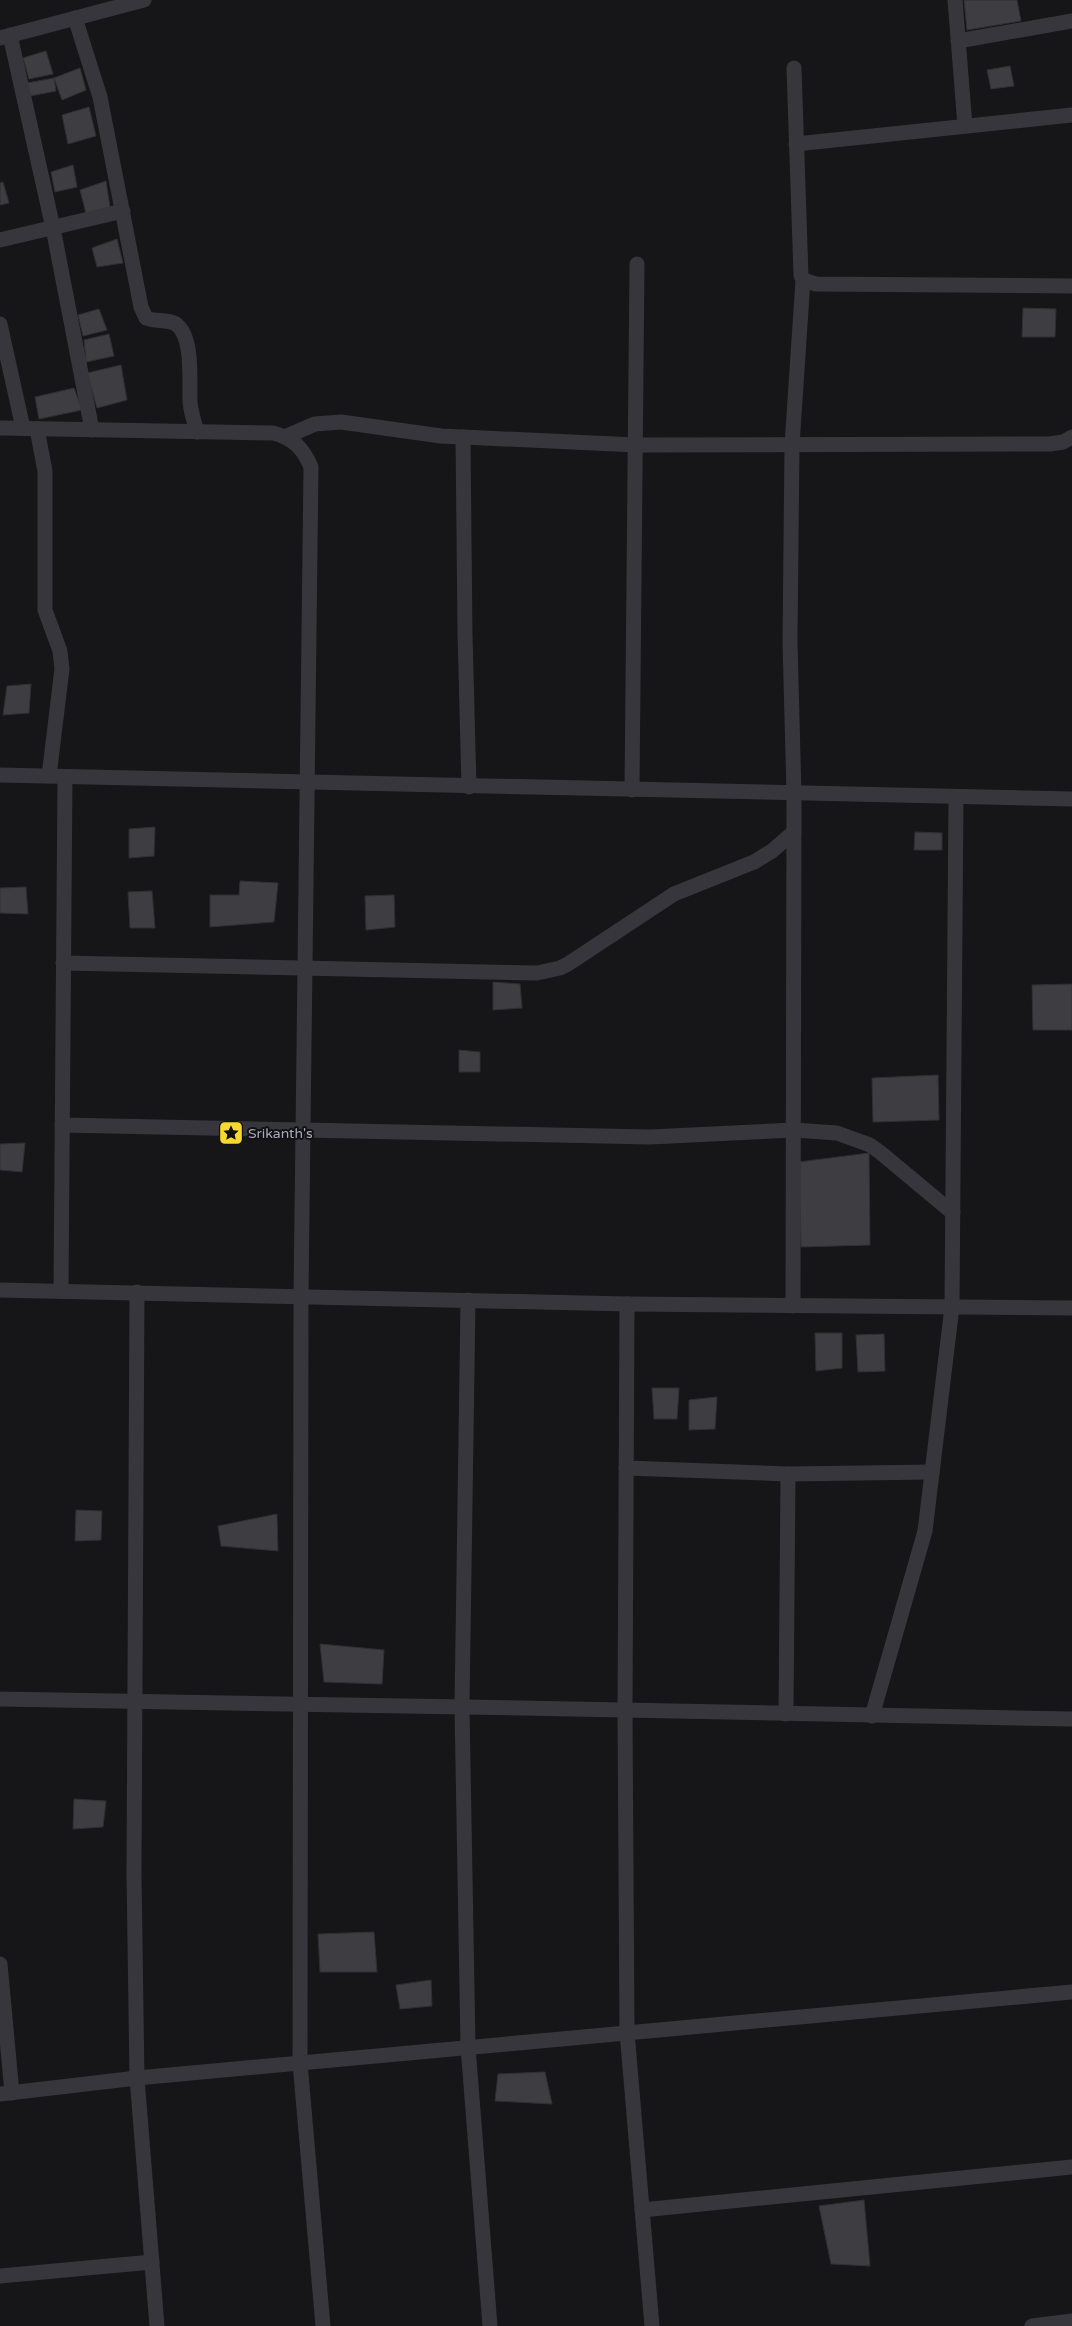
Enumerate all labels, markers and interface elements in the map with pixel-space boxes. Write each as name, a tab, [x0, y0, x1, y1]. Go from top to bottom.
place icon: Srikanth's	[218, 1120, 244, 1146]
place label: Srikanth's	[248, 1125, 313, 1142]

